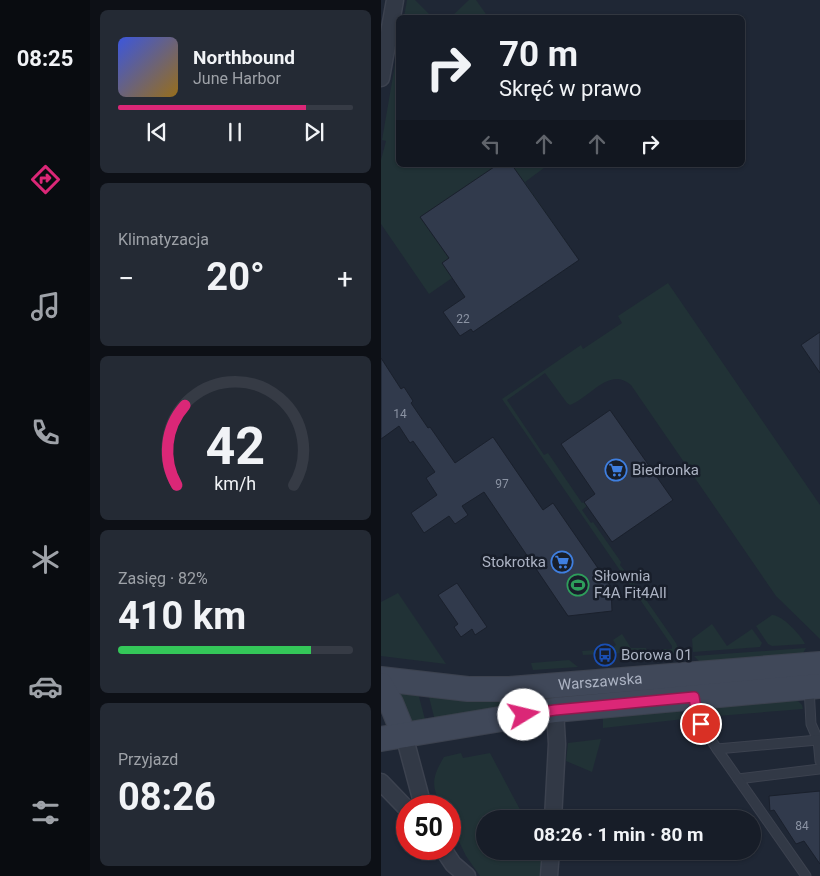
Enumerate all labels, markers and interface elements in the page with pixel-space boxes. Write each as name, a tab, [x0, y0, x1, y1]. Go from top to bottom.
text: 70 m	[499, 34, 578, 75]
icon: right	[416, 35, 481, 100]
text: 08:25	[17, 46, 73, 71]
text: Northbound	[193, 46, 295, 69]
text: June Harbor	[193, 69, 281, 88]
text: Skręć w prawo	[499, 76, 642, 101]
icon: previous	[143, 118, 171, 146]
icon: pause	[221, 118, 249, 146]
icon: next	[300, 118, 328, 146]
icon: left	[477, 130, 505, 158]
icon: ahead	[530, 130, 558, 158]
icon: ahead	[583, 130, 611, 158]
icon: right	[636, 130, 664, 158]
icon: directions	[28, 162, 63, 197]
text: Klimatyzacja	[118, 230, 209, 249]
text: 20°	[206, 255, 265, 299]
text: −	[118, 262, 134, 295]
text: +	[337, 262, 353, 295]
icon: music	[28, 289, 63, 324]
house number: 22	[456, 312, 470, 326]
house number: 14	[393, 407, 407, 421]
icon: phone	[28, 415, 63, 450]
text: 42	[206, 416, 265, 477]
supermarket icon: Biedronka	[604, 458, 628, 482]
place label: Biedronka	[632, 461, 699, 479]
text: km/h	[215, 473, 256, 494]
house number: 97	[495, 477, 509, 491]
icon: climate	[28, 542, 63, 577]
supermarket icon: Stokrotka	[550, 550, 574, 574]
place label: Stokrotka	[482, 553, 546, 571]
place label: Siłownia F4A Fit4All	[594, 567, 667, 602]
text: Zasięg · 82%	[118, 569, 208, 588]
sports icon: Siłownia F4A Fit4All	[566, 573, 590, 597]
text: 410 km	[118, 594, 246, 638]
bus stop icon: Borowa 01	[593, 643, 617, 667]
place label: Borowa 01	[621, 646, 692, 664]
icon: car	[28, 669, 63, 704]
street label: Warszawska	[557, 669, 643, 694]
position arrow	[497, 688, 549, 740]
pin	[680, 703, 722, 745]
icon: arrive	[687, 710, 715, 738]
text: Przyjazd	[118, 750, 178, 769]
text: 08:26	[118, 775, 216, 819]
icon: filters	[28, 795, 63, 830]
speed limit sign: 50	[396, 795, 461, 860]
house number: 84	[795, 819, 809, 833]
text: 08:26 · 1 min · 80 m	[533, 823, 704, 846]

